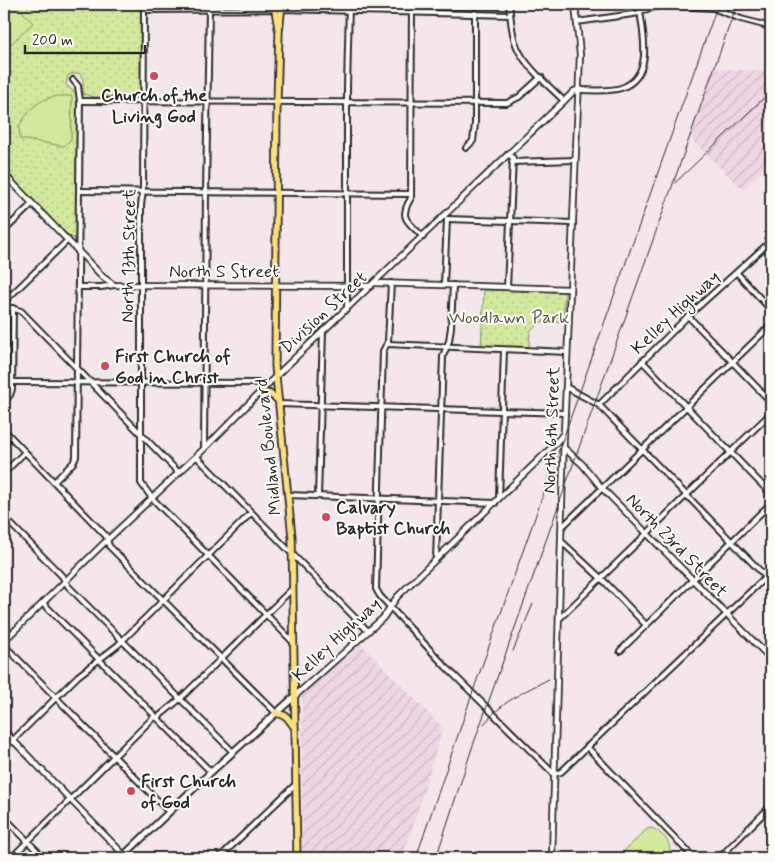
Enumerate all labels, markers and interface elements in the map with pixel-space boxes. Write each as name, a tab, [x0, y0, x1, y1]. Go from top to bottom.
scale bar	[25, 22, 145, 54]
text: 200 m	[32, 31, 73, 51]
marker: Church of the Living God	[148, 70, 160, 82]
place label: Church of the Living God	[101, 84, 207, 129]
street label: North 13th Street	[116, 188, 142, 323]
street label: North S Street	[169, 260, 279, 284]
street label: Kelley Highway	[626, 265, 726, 361]
street label: Division Street	[275, 266, 373, 359]
park label: Woodlawn Park	[449, 306, 569, 330]
place label: First Church of God in Christ	[115, 345, 231, 390]
marker: First Church of God in Christ	[99, 360, 111, 372]
street label: North 6th Street	[538, 366, 566, 494]
street label: Midland Boulevard	[250, 377, 288, 516]
street label: North 23rd Street	[620, 488, 732, 603]
place label: Calvary Baptist Church	[336, 496, 451, 541]
marker: Calvary Baptist Church	[320, 511, 332, 523]
street label: Kelley Highway	[287, 592, 387, 688]
place label: First Church of God	[141, 770, 236, 815]
marker: First Church of God	[125, 785, 137, 797]

